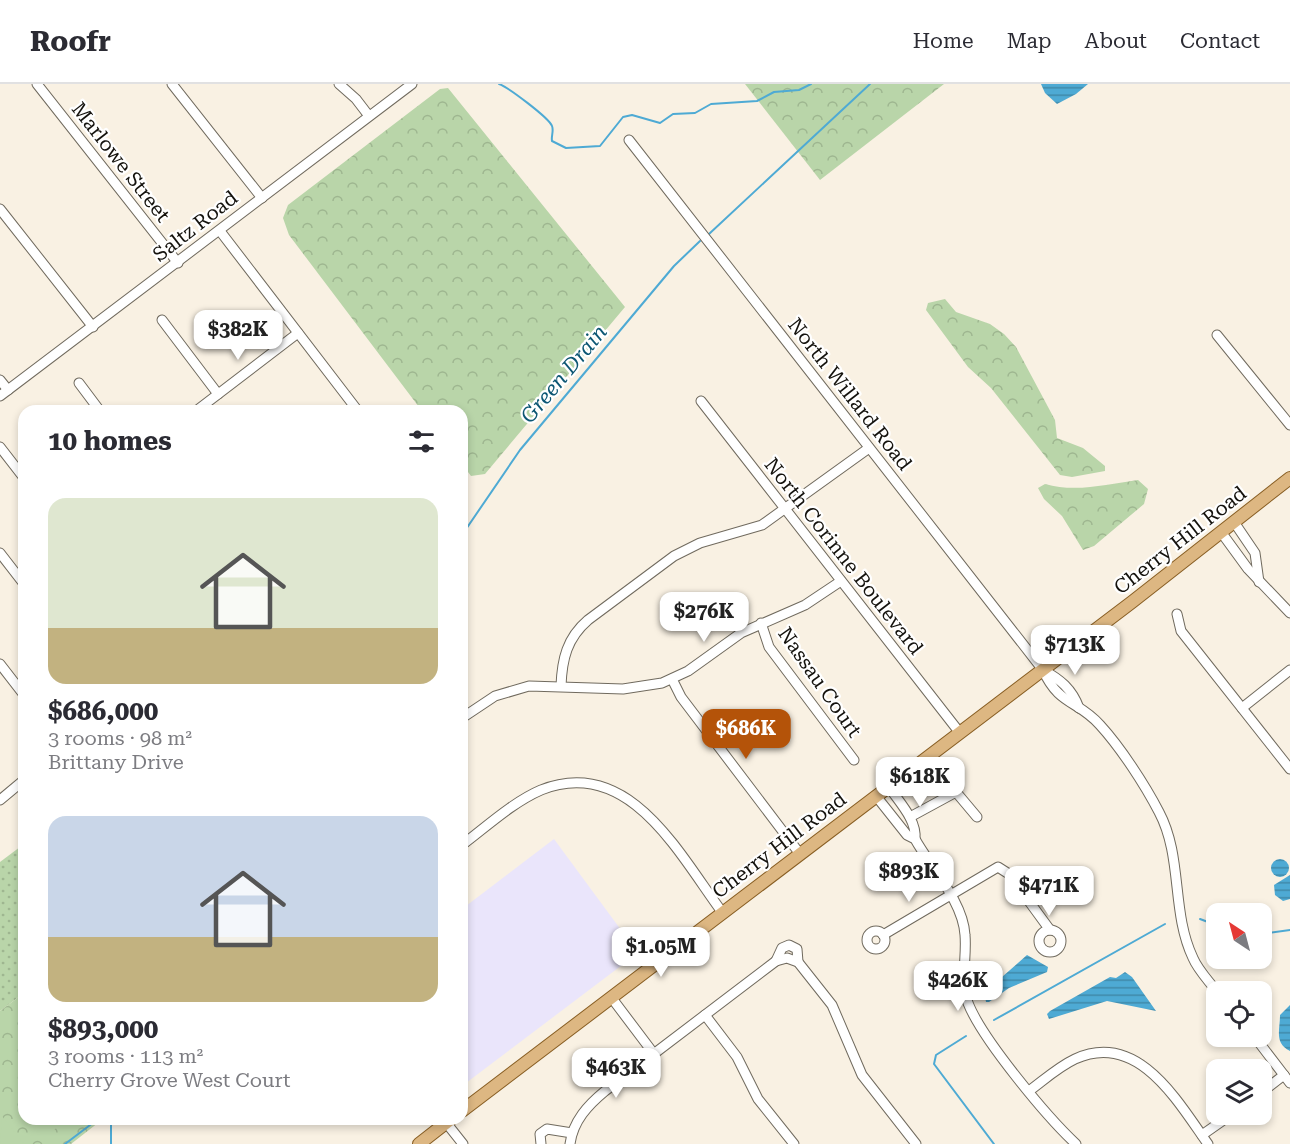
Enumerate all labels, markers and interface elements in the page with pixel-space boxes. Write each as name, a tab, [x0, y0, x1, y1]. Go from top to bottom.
text: Roofr	[30, 25, 111, 58]
text: Home	[913, 29, 974, 53]
text: Map	[1007, 29, 1052, 53]
text: About	[1085, 29, 1147, 53]
text: Contact	[1180, 29, 1260, 53]
street label: Marlowe Street	[67, 97, 176, 227]
street label: Saltz Road	[148, 185, 242, 266]
pin: $382K	[196, 310, 280, 361]
street label: North Willard Road	[783, 313, 917, 475]
text: $382K	[208, 317, 268, 341]
water label: Green Drain	[516, 320, 612, 428]
icon: filters	[405, 425, 438, 458]
text: 10 homes	[48, 426, 172, 456]
street label: North Corinne Boulevard	[760, 453, 928, 659]
street label: Cherry Hill Road	[1109, 481, 1251, 599]
icon: home	[189, 537, 297, 645]
pin: $276K	[662, 592, 746, 643]
text: $276K	[674, 599, 734, 623]
street label: Nassau Court	[773, 622, 867, 742]
pin: $713K	[1033, 625, 1117, 676]
text: $713K	[1045, 632, 1105, 656]
text: $686,000	[48, 696, 158, 726]
pin: $686K	[704, 709, 788, 760]
text: $686K	[716, 716, 776, 740]
text: 3 rooms · 98 m²	[48, 726, 192, 750]
text: Brittany Drive	[48, 750, 184, 774]
pin: $618K	[878, 757, 962, 808]
text: $618K	[890, 764, 950, 788]
street label: Cherry Hill Road	[707, 787, 851, 903]
pin: $893K	[867, 852, 951, 903]
icon: home	[189, 855, 297, 963]
text: $893K	[879, 859, 939, 883]
pin: $471K	[1007, 866, 1091, 917]
text: $471K	[1019, 873, 1079, 897]
north arrow	[1206, 903, 1272, 969]
map controls	[1206, 903, 1272, 1125]
pin: $1.05M	[612, 927, 710, 978]
text: $1.05M	[626, 934, 696, 958]
pin: $426K	[916, 961, 1000, 1012]
text: $426K	[928, 968, 988, 992]
button: locate	[1206, 981, 1272, 1047]
text: $893,000	[48, 1014, 158, 1044]
text: 3 rooms · 113 m²	[48, 1044, 203, 1068]
pin: $463K	[574, 1048, 658, 1099]
text: $463K	[586, 1055, 646, 1079]
button: layers	[1206, 1059, 1272, 1125]
text: Cherry Grove West Court	[48, 1068, 290, 1092]

